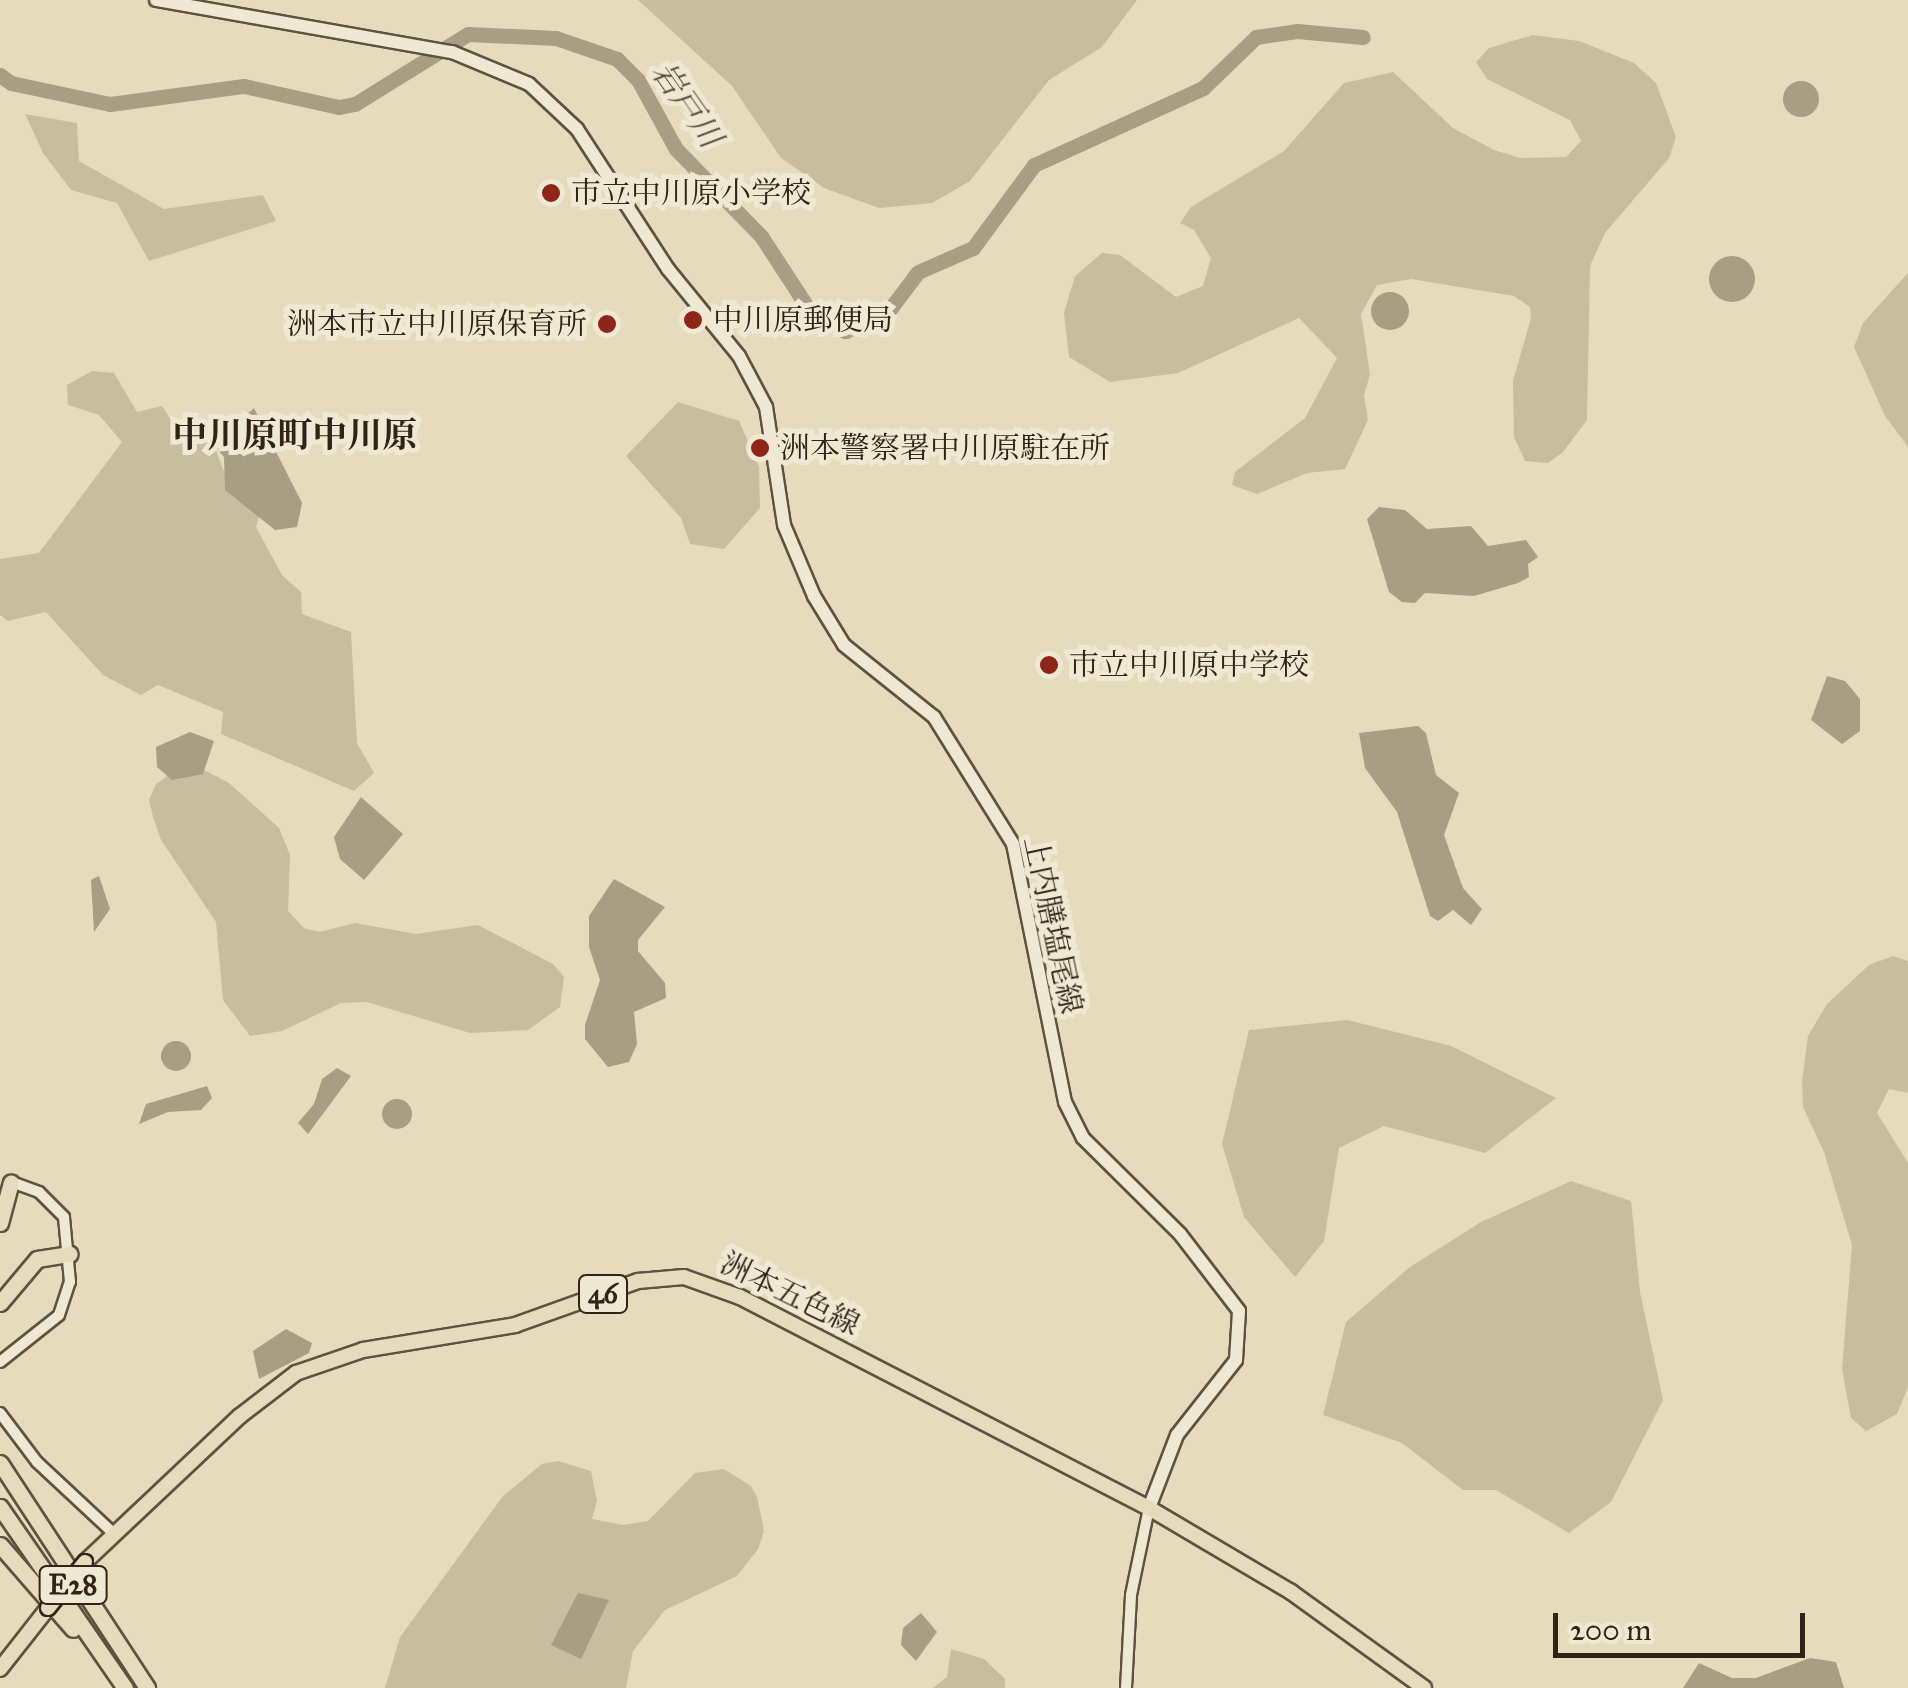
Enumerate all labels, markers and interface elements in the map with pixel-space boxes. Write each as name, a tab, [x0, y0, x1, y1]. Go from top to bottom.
water label: 岩戸川	[643, 55, 729, 155]
place label: 市立中川原小学校	[571, 175, 811, 211]
marker: 市立中川原小学校	[540, 182, 562, 204]
place label: 中川原郵便局	[713, 302, 893, 338]
place label: 洲本市立中川原保育所	[287, 306, 587, 342]
marker: 中川原郵便局	[682, 309, 704, 331]
marker: 洲本市立中川原保育所	[596, 313, 618, 335]
district label: 中川原町中川原	[173, 415, 417, 457]
place label: 洲本警察署中川原駐在所	[780, 430, 1110, 466]
marker: 洲本警察署中川原駐在所	[749, 437, 771, 459]
place label: 市立中川原中学校	[1069, 647, 1309, 683]
marker: 市立中川原中学校	[1038, 654, 1060, 676]
street label: 上内膳塩尾線	[1017, 833, 1089, 1017]
street label: 洲本五色線	[715, 1245, 865, 1343]
road number: 46	[578, 1271, 628, 1317]
road number: E28	[38, 1562, 108, 1608]
scale bar	[1558, 1593, 1810, 1655]
text: 200 m	[1570, 1612, 1651, 1648]

